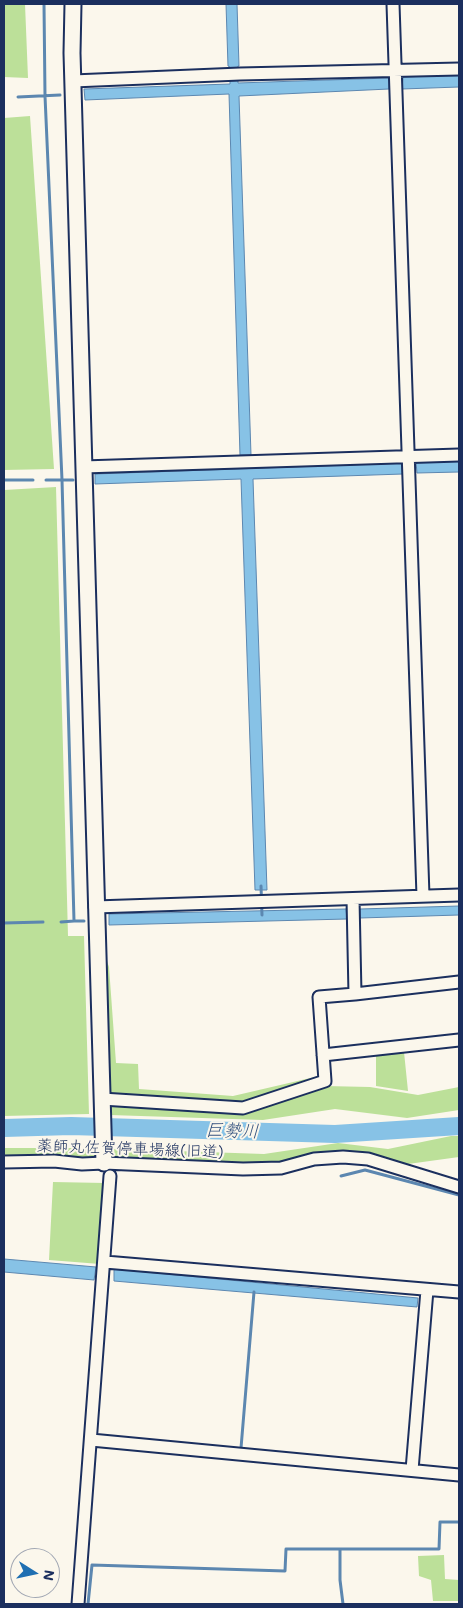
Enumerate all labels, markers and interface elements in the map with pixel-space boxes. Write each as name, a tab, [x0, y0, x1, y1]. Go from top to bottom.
water label: 巨勢川	[205, 1119, 259, 1143]
street label: 薬師丸佐賀停車場線(旧道)	[36, 1136, 224, 1162]
north arrow	[10, 1548, 60, 1598]
text: N	[39, 1569, 60, 1582]

